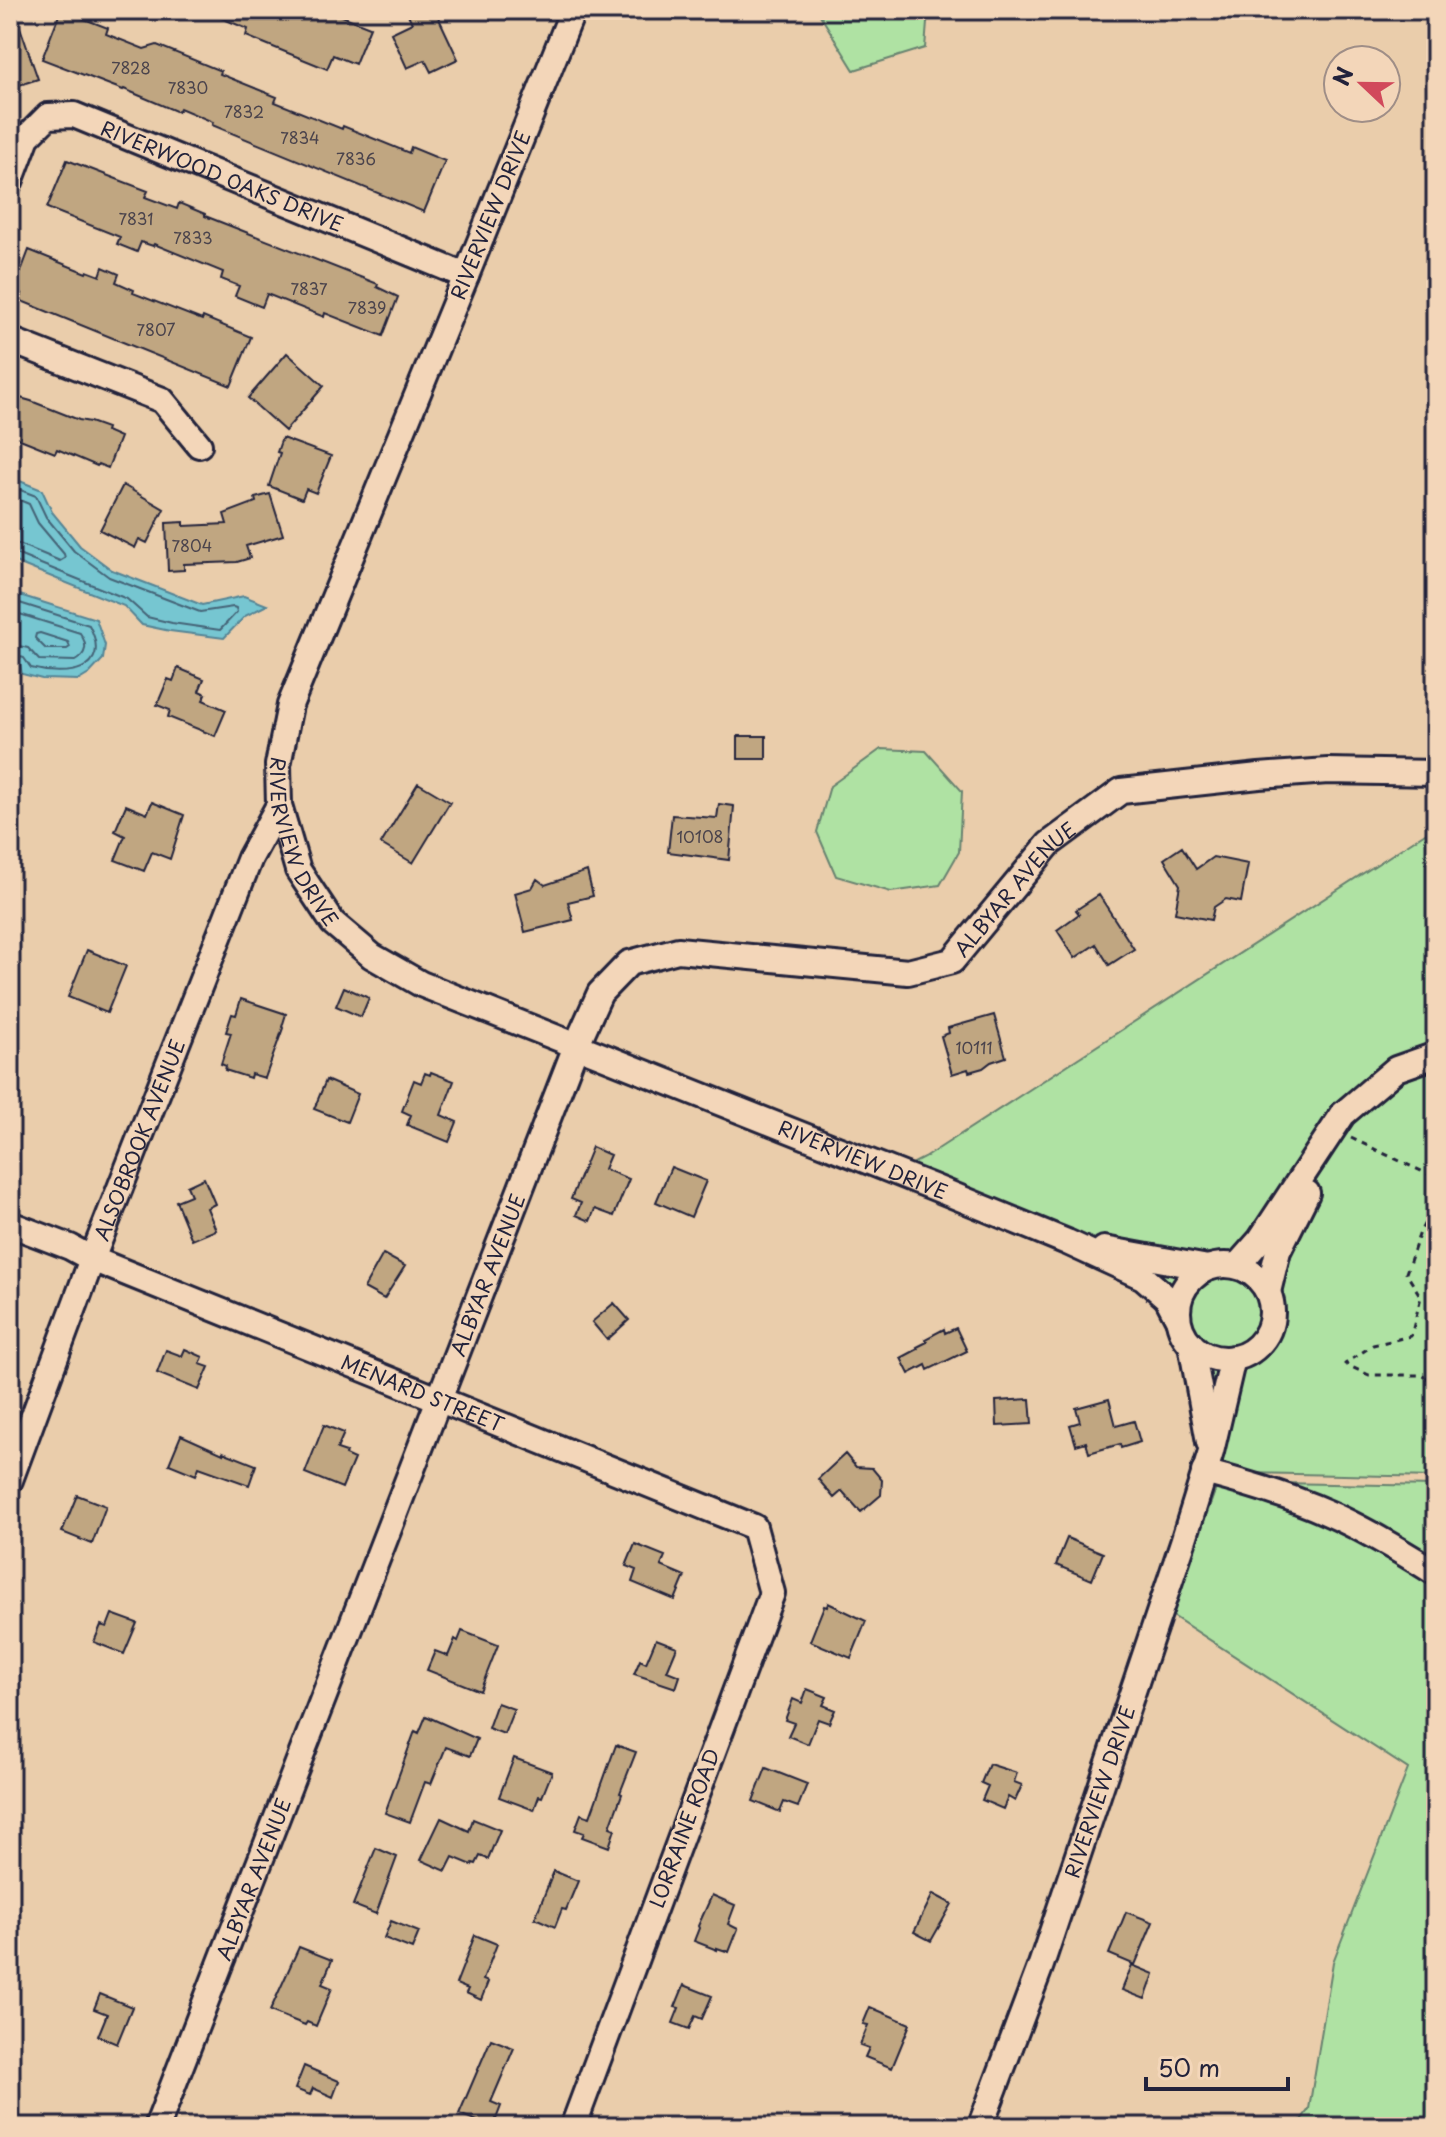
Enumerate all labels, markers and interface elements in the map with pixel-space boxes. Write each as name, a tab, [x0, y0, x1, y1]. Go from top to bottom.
north arrow	[1322, 44, 1402, 124]
house number: 7828	[111, 55, 151, 79]
text: N	[1324, 62, 1361, 90]
house number: 7830	[168, 75, 208, 99]
house number: 7832	[224, 99, 264, 123]
street label: RIVERWOOD OAKS DRIVE	[96, 113, 348, 239]
house number: 7834	[280, 125, 320, 149]
street label: RIVERVIEW DRIVE	[442, 126, 538, 304]
house number: 7836	[336, 146, 376, 170]
house number: 7831	[118, 206, 154, 230]
house number: 7833	[173, 225, 213, 249]
house number: 7837	[290, 276, 328, 300]
house number: 7839	[348, 295, 386, 319]
house number: 7807	[137, 317, 175, 341]
house number: 7804	[172, 533, 212, 557]
street label: RIVERVIEW DRIVE	[262, 755, 346, 932]
street label: ALBYAR AVENUE	[947, 814, 1082, 963]
house number: 10108	[676, 824, 724, 848]
street label: ALSOBROOK AVENUE	[86, 1035, 192, 1245]
house number: 10111	[955, 1035, 993, 1059]
street label: RIVERVIEW DRIVE	[774, 1112, 952, 1206]
street label: ALBYAR AVENUE	[442, 1189, 532, 1360]
street label: MENARD STREET	[337, 1346, 509, 1439]
street label: RIVERVIEW DRIVE	[1056, 1702, 1142, 1882]
street label: LORRAINE ROAD	[641, 1744, 727, 1912]
street label: ALBYAR AVENUE	[208, 1793, 298, 1965]
scale bar	[1146, 2041, 1288, 2091]
text: 50 m	[1158, 2049, 1220, 2085]

